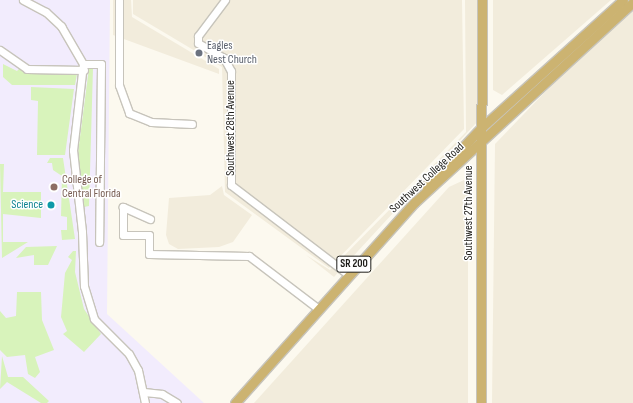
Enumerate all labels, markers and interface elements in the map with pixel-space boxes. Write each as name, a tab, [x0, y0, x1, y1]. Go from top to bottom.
place label: Eagles Nest Church	[207, 39, 257, 67]
marker: Eagles Nest Church	[194, 48, 204, 58]
street label: Southwest 28th Avenue	[224, 80, 238, 176]
street label: Southwest College Road	[387, 140, 467, 216]
street label: Southwest 27th Avenue	[462, 165, 476, 261]
place label: College of Central Florida	[62, 173, 120, 201]
marker: College of Central Florida	[49, 182, 59, 192]
place label: Science	[11, 198, 43, 212]
marker: Science	[46, 200, 56, 210]
road number: SR 200	[336, 255, 372, 273]

